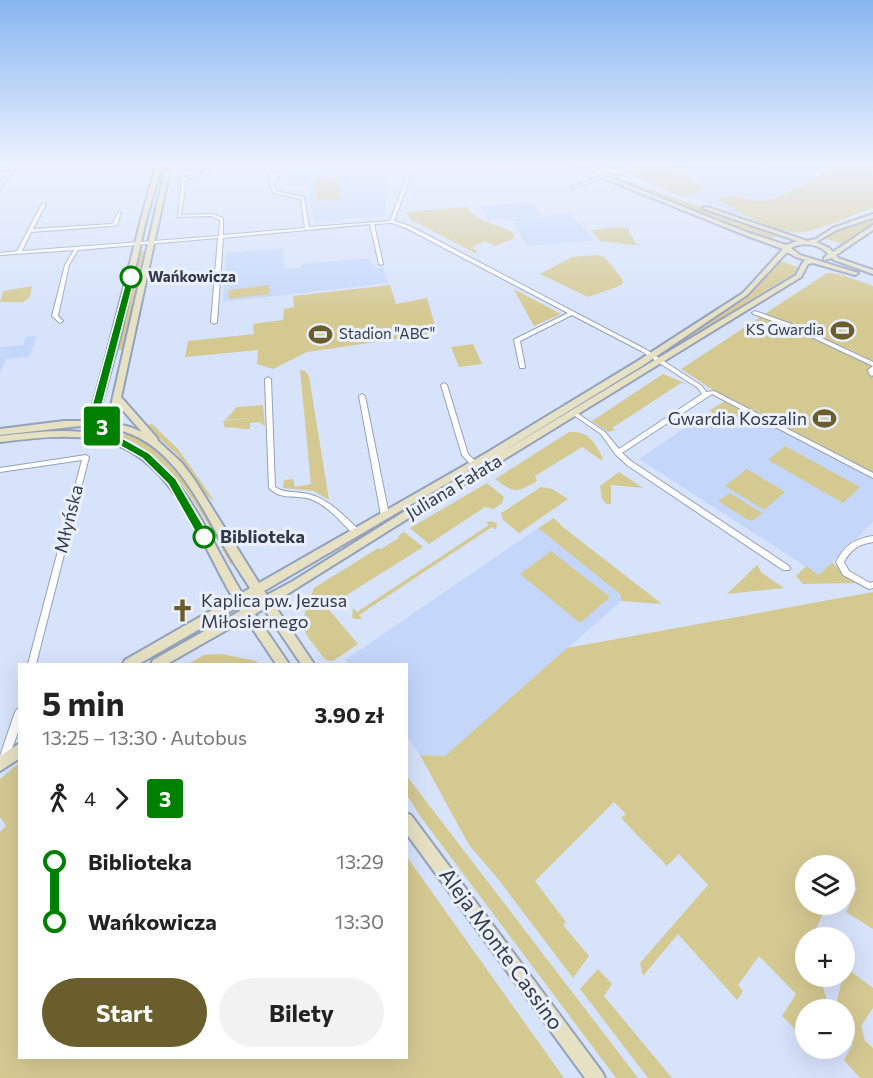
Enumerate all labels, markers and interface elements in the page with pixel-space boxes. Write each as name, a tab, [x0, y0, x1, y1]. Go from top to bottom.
marker: Wańkowicza	[120, 266, 142, 288]
place label: Wańkowicza	[148, 267, 236, 285]
sports icon: KS Gwardia	[829, 317, 855, 343]
place label: KS Gwardia	[746, 320, 824, 338]
sports icon: Stadion "ABC"	[308, 321, 334, 347]
place label: Stadion "ABC"	[339, 324, 435, 342]
line badge: 3	[82, 406, 122, 446]
sports icon: Gwardia Koszalin	[812, 406, 838, 432]
place label: Gwardia Koszalin	[668, 407, 807, 429]
text: 3	[96, 414, 108, 439]
street label: Juliana Fałata	[401, 449, 505, 523]
street label: Młyńska	[49, 482, 87, 555]
place label: Biblioteka	[220, 525, 305, 547]
marker: Biblioteka	[193, 526, 215, 548]
place label: Kaplica pw. Jezusa Miłosiernego	[201, 589, 347, 632]
church icon: Kaplica pw. Jezusa Miłosiernego	[170, 598, 196, 624]
text: 5 min	[42, 682, 125, 723]
text: 3.90 zł	[314, 701, 384, 728]
text: 13:25 – 13:30 · Autobus	[42, 725, 247, 749]
icon: walk	[42, 782, 75, 815]
icon: forward	[105, 782, 138, 815]
text: 4	[84, 786, 96, 810]
text: 3	[159, 786, 171, 811]
text: Biblioteka	[88, 848, 192, 875]
text: 13:29	[336, 849, 384, 873]
map controls	[795, 855, 855, 1059]
button: layers	[795, 855, 855, 915]
street label: Aleja Monte Cassino	[435, 862, 569, 1034]
text: Wańkowicza	[88, 908, 217, 935]
text: 13:30	[335, 909, 384, 933]
button: +	[795, 927, 855, 987]
button: Start	[42, 978, 207, 1047]
button: Bilety	[219, 978, 384, 1047]
button: −	[795, 999, 855, 1059]

